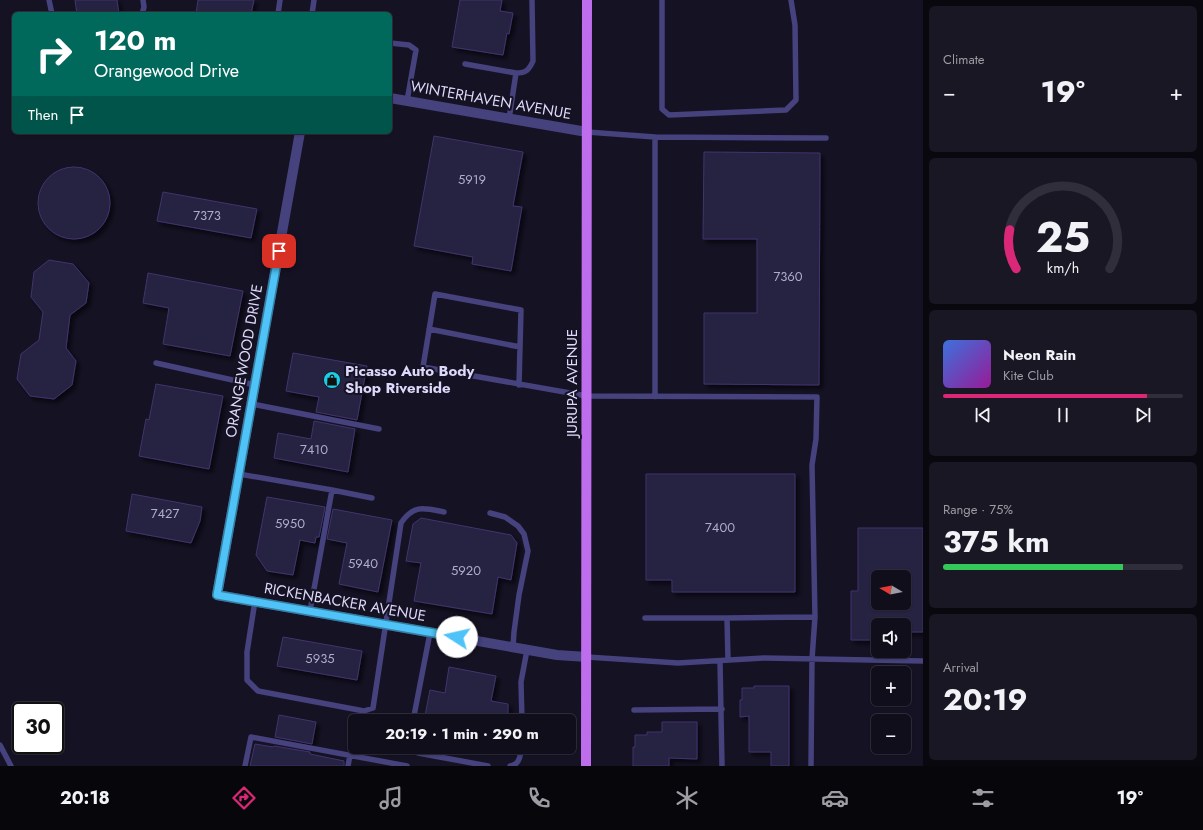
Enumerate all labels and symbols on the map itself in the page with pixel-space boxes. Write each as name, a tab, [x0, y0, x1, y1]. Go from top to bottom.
street label: WINTERHAVEN AVENUE	[409, 75, 573, 125]
house number: 5919	[458, 170, 486, 189]
house number: 7373	[193, 206, 221, 225]
pin	[262, 234, 296, 268]
house number: 7360	[773, 267, 803, 286]
street label: ORANGEWOOD DRIVE	[220, 283, 268, 439]
street label: JURUPA AVENUE	[561, 329, 583, 439]
place label: Picasso Auto Body Shop Riverside	[345, 360, 475, 399]
shop icon: Picasso Auto Body Shop Riverside	[322, 370, 342, 390]
house number: 7410	[300, 440, 328, 459]
house number: 7427	[151, 504, 179, 523]
house number: 5950	[275, 514, 305, 533]
house number: 7400	[705, 518, 735, 537]
house number: 5940	[348, 554, 378, 573]
house number: 5920	[451, 561, 481, 580]
north arrow	[871, 570, 911, 610]
street label: RICKENBACKER AVENUE	[262, 577, 428, 627]
position arrow	[436, 616, 478, 658]
house number: 5935	[305, 649, 335, 668]
speed limit sign: 30	[12, 702, 64, 754]

